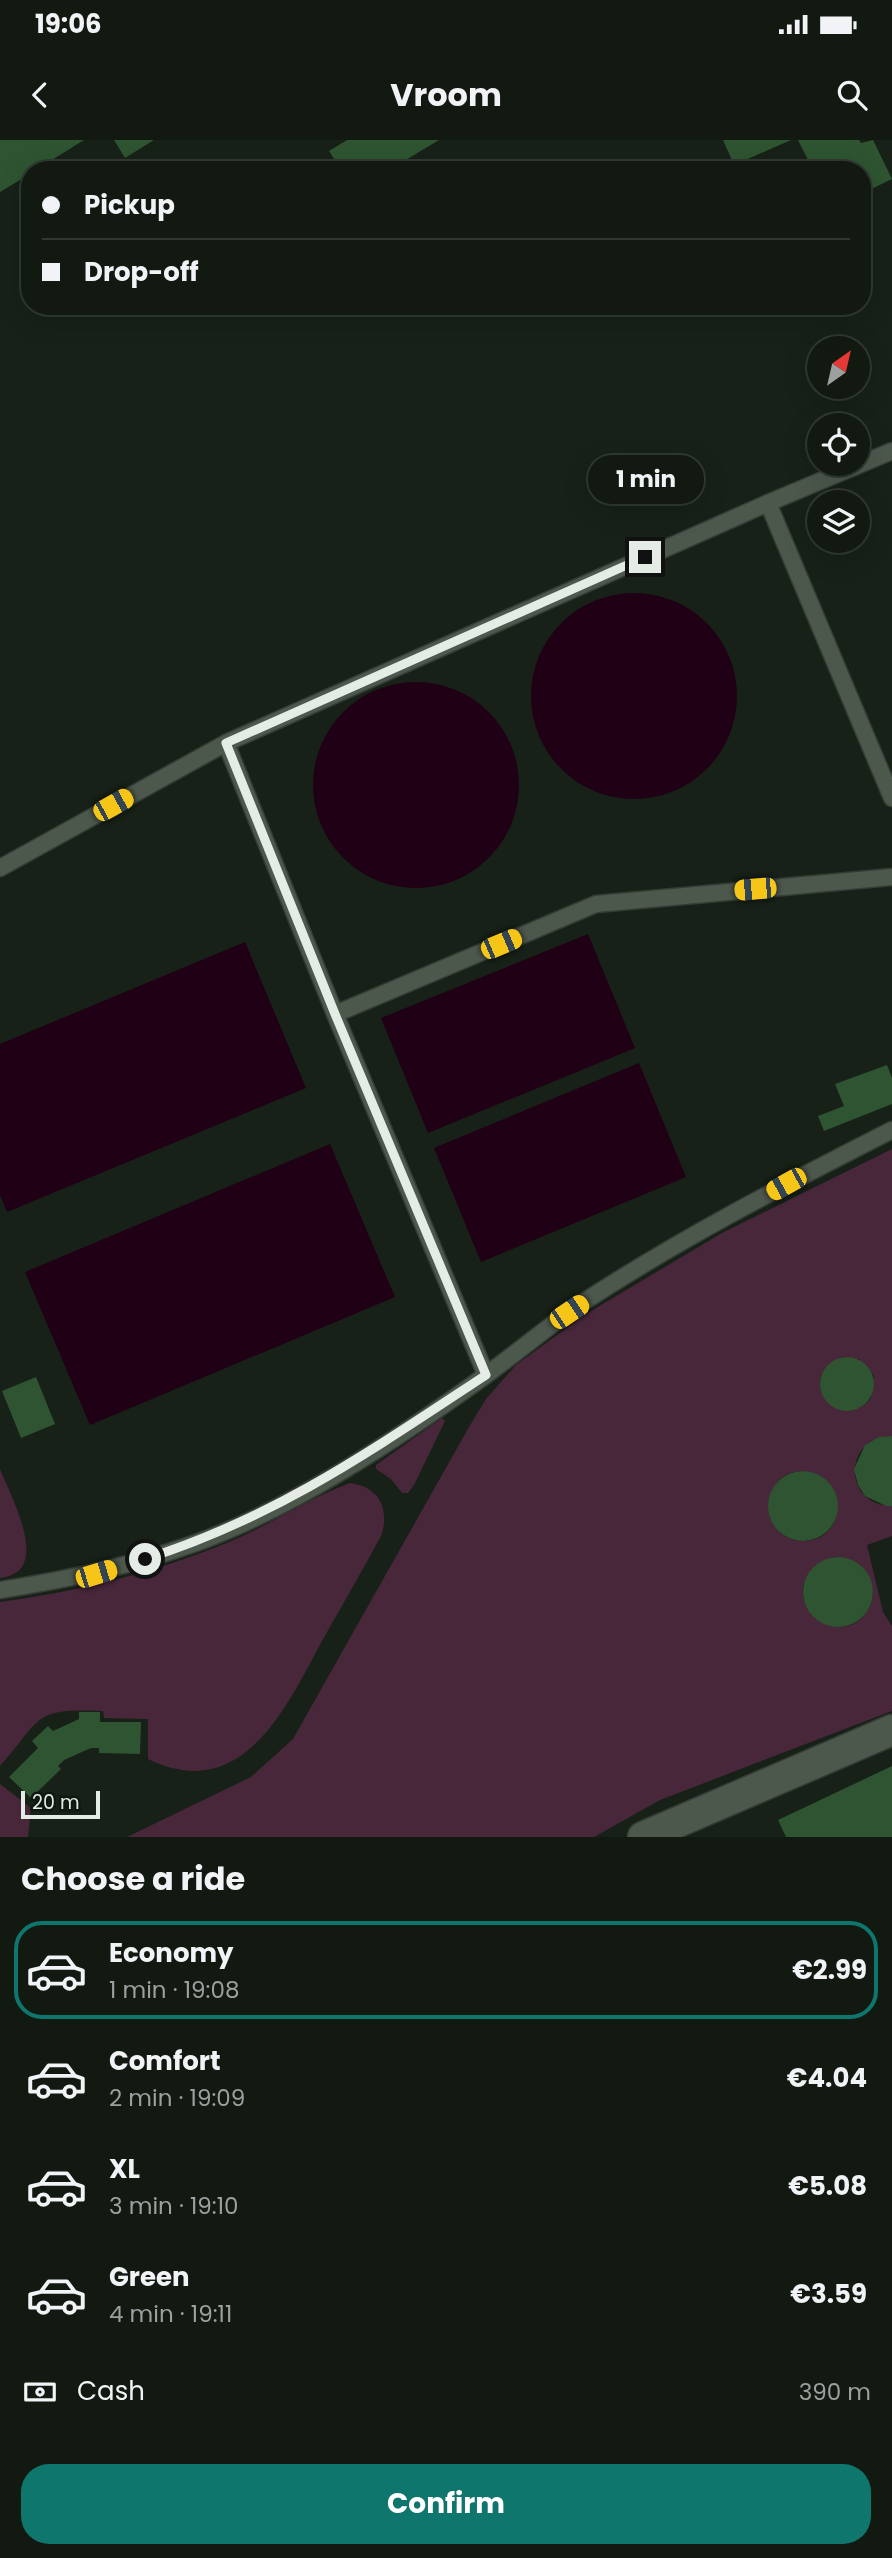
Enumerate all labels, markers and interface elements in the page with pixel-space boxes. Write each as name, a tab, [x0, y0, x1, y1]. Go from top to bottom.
text: 19:06	[35, 6, 102, 42]
text: Vroom	[390, 72, 502, 117]
icon: back	[21, 76, 59, 114]
icon: search	[833, 76, 871, 114]
text: Pickup	[84, 187, 175, 223]
text: Drop-off	[84, 254, 199, 290]
north arrow	[807, 336, 870, 399]
map controls	[807, 336, 870, 553]
button: locate	[807, 413, 870, 476]
callout: 1 min	[587, 456, 703, 504]
text: 1 min	[616, 463, 676, 495]
button: layers	[807, 490, 870, 553]
route end	[629, 541, 661, 573]
car	[90, 786, 137, 824]
car	[734, 877, 777, 901]
car	[478, 926, 525, 962]
car	[763, 1165, 810, 1203]
car	[546, 1292, 593, 1332]
route start	[129, 1543, 161, 1575]
car	[73, 1558, 120, 1590]
scale bar	[21, 1788, 100, 1820]
text: 20 m	[32, 1789, 80, 1816]
text: Choose a ride	[21, 1856, 245, 1901]
text: Economy	[109, 1935, 233, 1971]
icon: car	[25, 1939, 88, 2002]
text: €2.99	[792, 1952, 867, 1988]
text: 1 min · 19:08	[109, 1974, 239, 2006]
text: Comfort	[109, 2043, 221, 2079]
icon: car	[25, 2047, 88, 2110]
text: €4.04	[787, 2060, 867, 2096]
text: 2 min · 19:09	[109, 2082, 245, 2114]
text: XL	[109, 2151, 140, 2187]
icon: car	[25, 2155, 88, 2218]
text: €5.08	[788, 2168, 867, 2204]
text: 3 min · 19:10	[109, 2190, 238, 2222]
text: Green	[109, 2259, 190, 2295]
icon: car	[25, 2263, 88, 2326]
text: €3.59	[790, 2276, 867, 2312]
text: 4 min · 19:11	[109, 2298, 232, 2330]
icon: cash	[21, 2373, 59, 2411]
text: Cash	[77, 2373, 145, 2409]
text: 390 m	[799, 2376, 871, 2408]
button: Confirm	[21, 2464, 871, 2544]

